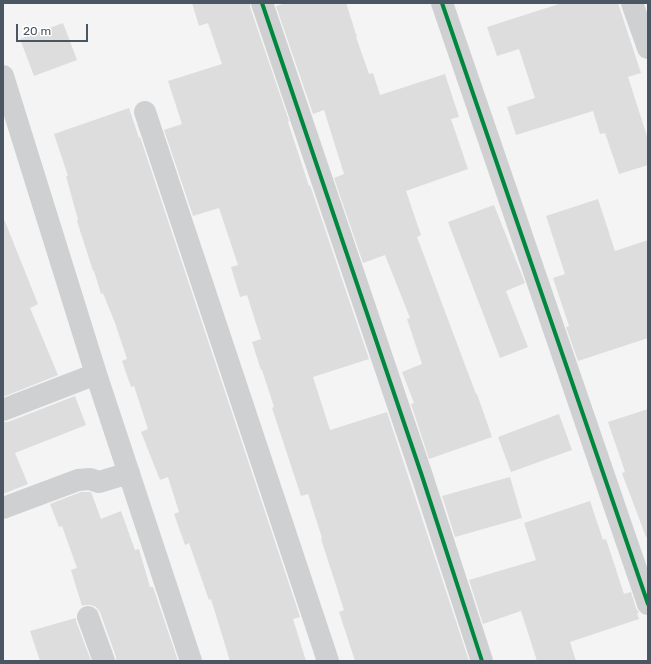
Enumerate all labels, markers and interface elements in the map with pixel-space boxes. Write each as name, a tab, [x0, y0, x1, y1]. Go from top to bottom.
scale bar	[18, 16, 90, 42]
text: 20 m	[23, 24, 51, 38]

